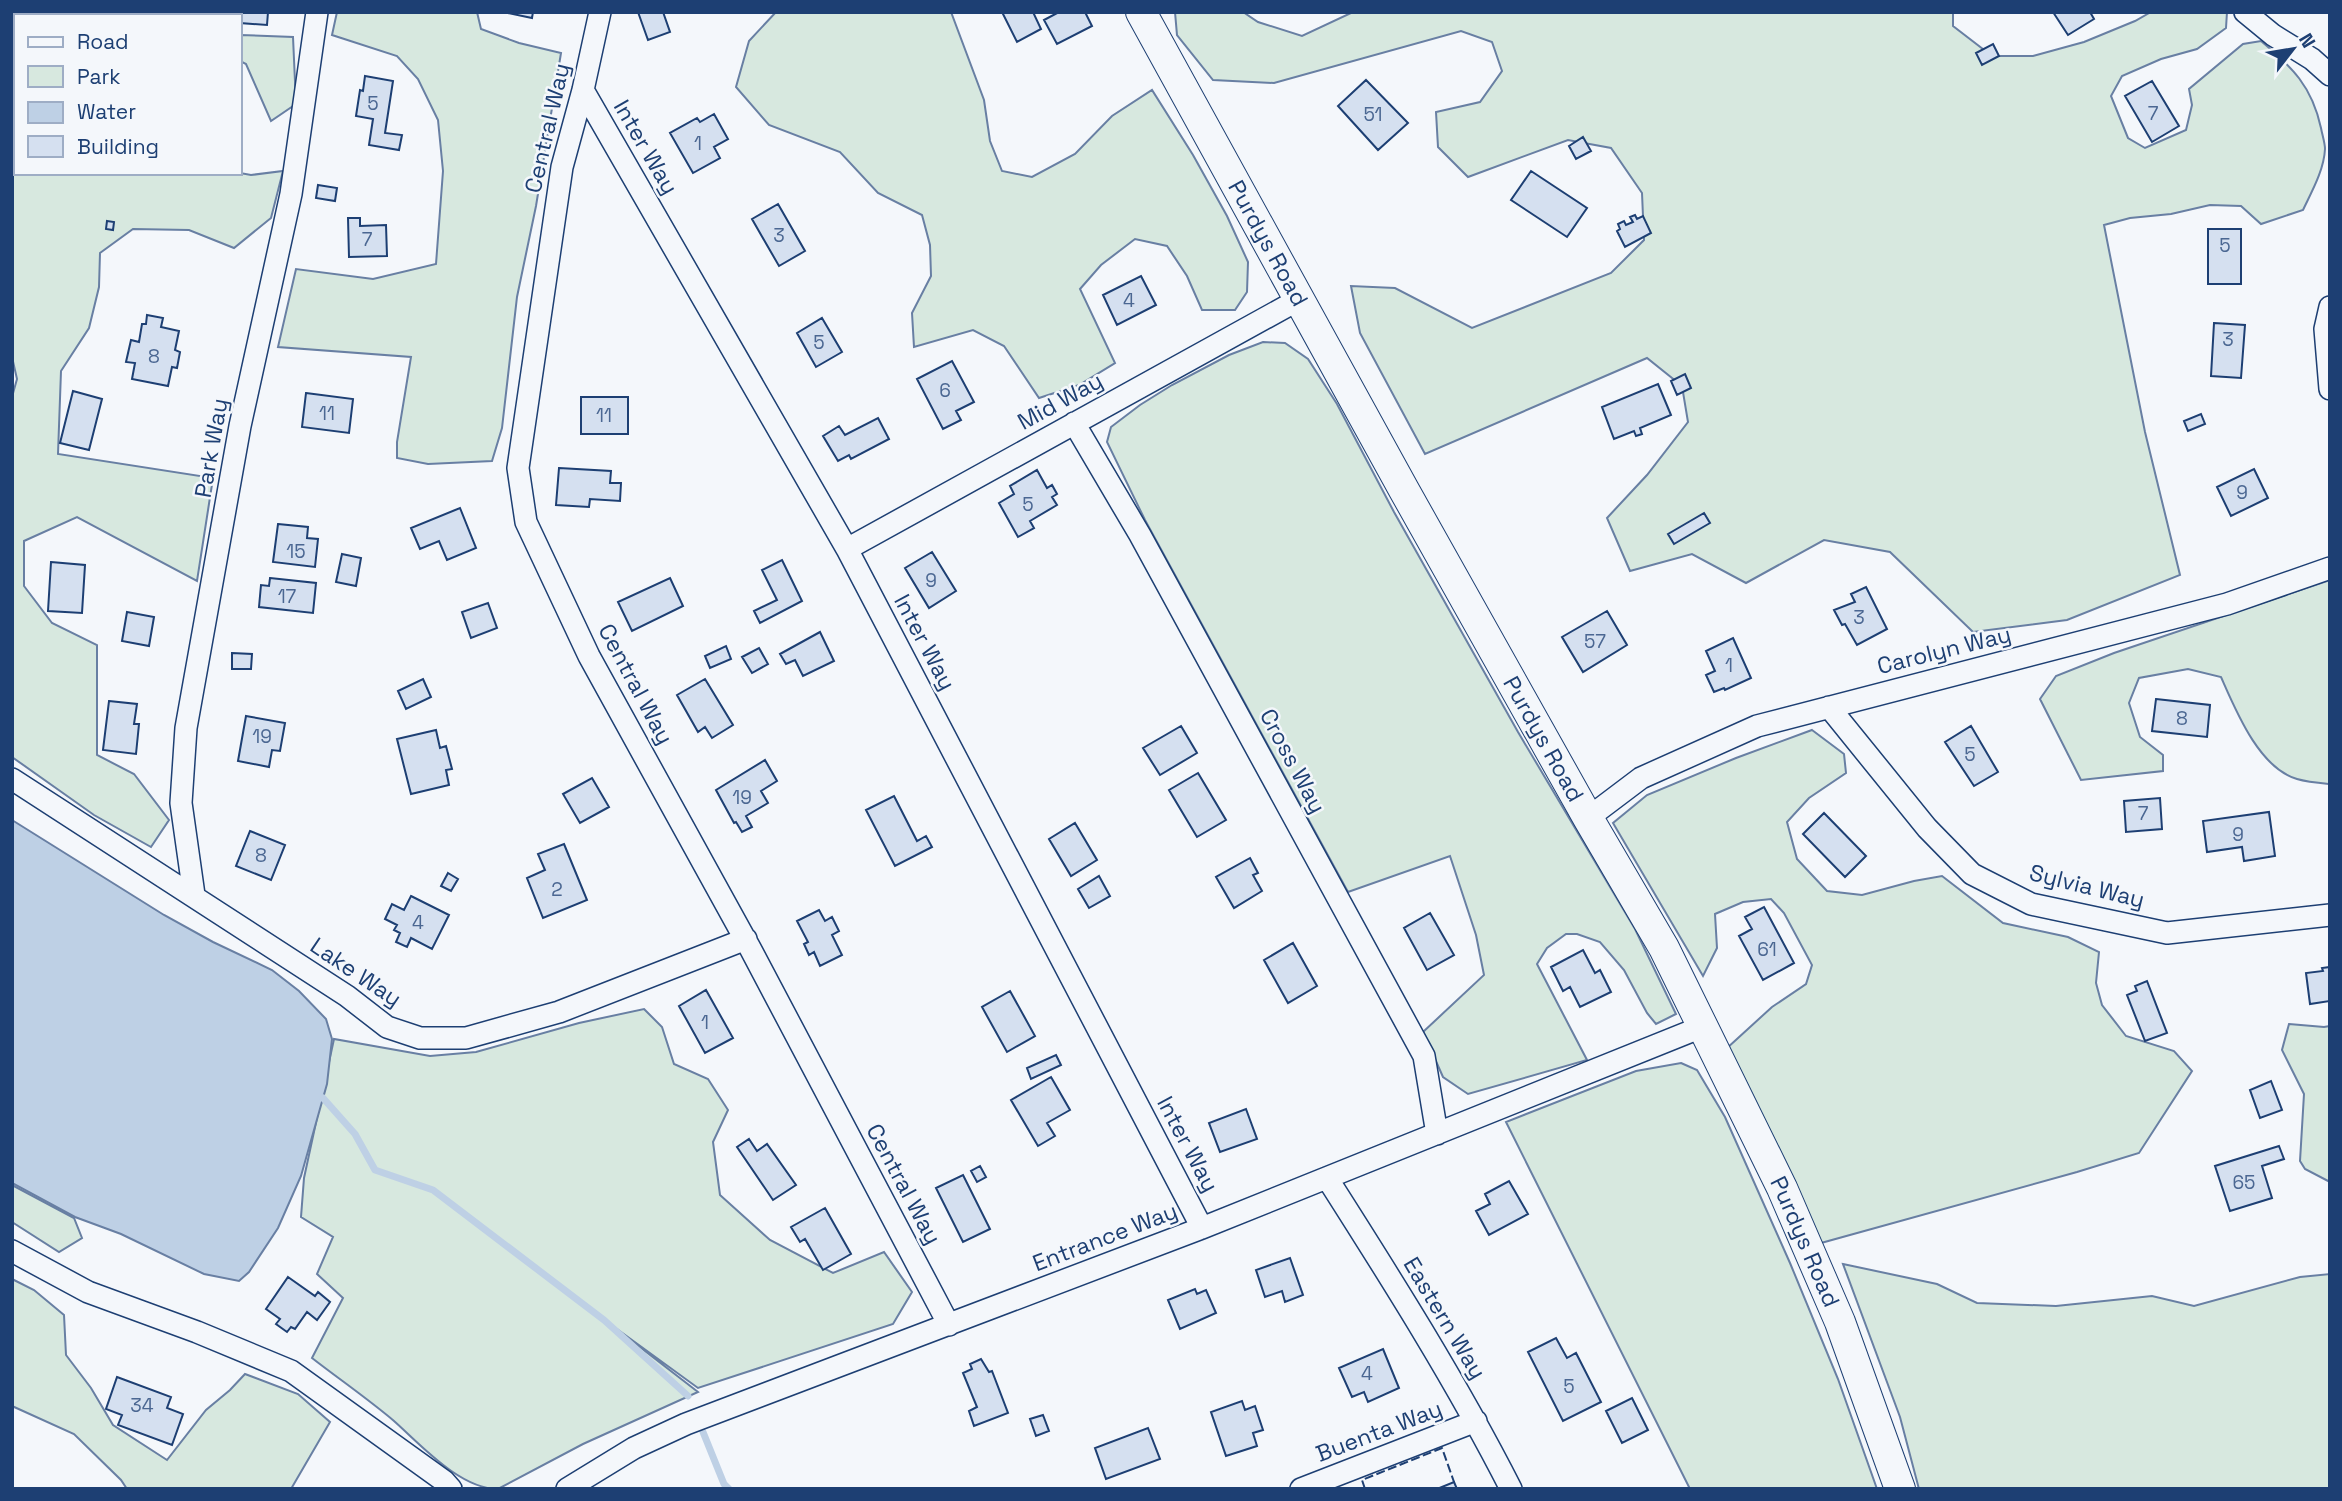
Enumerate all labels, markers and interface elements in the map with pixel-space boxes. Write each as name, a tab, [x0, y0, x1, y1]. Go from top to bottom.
legend	[14, 14, 242, 175]
north arrow	[2258, 14, 2328, 84]
text: Road	[77, 28, 129, 55]
text: N	[2293, 29, 2321, 52]
street label: Central Way	[517, 60, 577, 196]
text: Park	[77, 63, 121, 90]
house number: 5	[367, 91, 379, 116]
street label: Inter Way	[607, 94, 685, 200]
text: Water	[77, 98, 136, 125]
house number: 7	[2148, 101, 2159, 126]
house number: 51	[1363, 102, 1383, 127]
house number: 1	[694, 131, 702, 156]
text: Building	[77, 133, 159, 160]
street label: Purdys Road	[1221, 175, 1315, 312]
house number: 3	[773, 223, 785, 248]
house number: 7	[362, 227, 373, 252]
house number: 5	[2219, 233, 2231, 258]
house number: 4	[1123, 288, 1135, 313]
house number: 3	[2222, 327, 2234, 352]
house number: 5	[813, 330, 825, 355]
house number: 8	[148, 344, 160, 369]
street label: Mid Way	[1012, 365, 1108, 437]
house number: 6	[939, 378, 951, 403]
street label: Park Way	[188, 396, 234, 500]
house number: 11	[319, 401, 335, 426]
house number: 11	[596, 403, 612, 428]
house number: 9	[2236, 480, 2248, 505]
house number: 5	[1022, 492, 1034, 517]
house number: 15	[286, 539, 306, 564]
house number: 9	[925, 568, 937, 593]
house number: 17	[278, 584, 297, 609]
street label: Inter Way	[887, 589, 963, 695]
house number: 3	[1853, 605, 1865, 630]
street label: Central Way	[592, 618, 680, 750]
street label: Carolyn Way	[1874, 619, 2014, 681]
house number: 57	[1584, 629, 1606, 654]
house number: 1	[1725, 653, 1733, 678]
street label: Purdys Road	[1496, 671, 1591, 807]
street label: Cross Way	[1253, 704, 1333, 818]
house number: 8	[2176, 706, 2188, 731]
house number: 19	[252, 724, 272, 749]
house number: 5	[1964, 742, 1976, 767]
house number: 19	[732, 785, 752, 810]
house number: 7	[2138, 801, 2149, 826]
house number: 9	[2232, 822, 2244, 847]
house number: 8	[255, 843, 267, 868]
street label: Sylvia Way	[2026, 857, 2148, 915]
house number: 2	[551, 877, 563, 902]
house number: 4	[412, 910, 424, 935]
street label: Lake Way	[305, 931, 407, 1013]
house number: 61	[1757, 937, 1777, 962]
house number: 1	[701, 1010, 709, 1035]
street label: Inter Way	[1150, 1091, 1226, 1197]
street label: Central Way	[860, 1118, 948, 1250]
house number: 65	[2232, 1170, 2256, 1195]
street label: Purdys Road	[1763, 1171, 1847, 1312]
street label: Entrance Way	[1028, 1196, 1182, 1278]
street label: Eastern Way	[1397, 1251, 1493, 1385]
house number: 4	[1361, 1361, 1373, 1386]
house number: 5	[1563, 1374, 1575, 1399]
house number: 34	[130, 1393, 154, 1418]
street label: Buenta Way	[1312, 1393, 1446, 1469]

